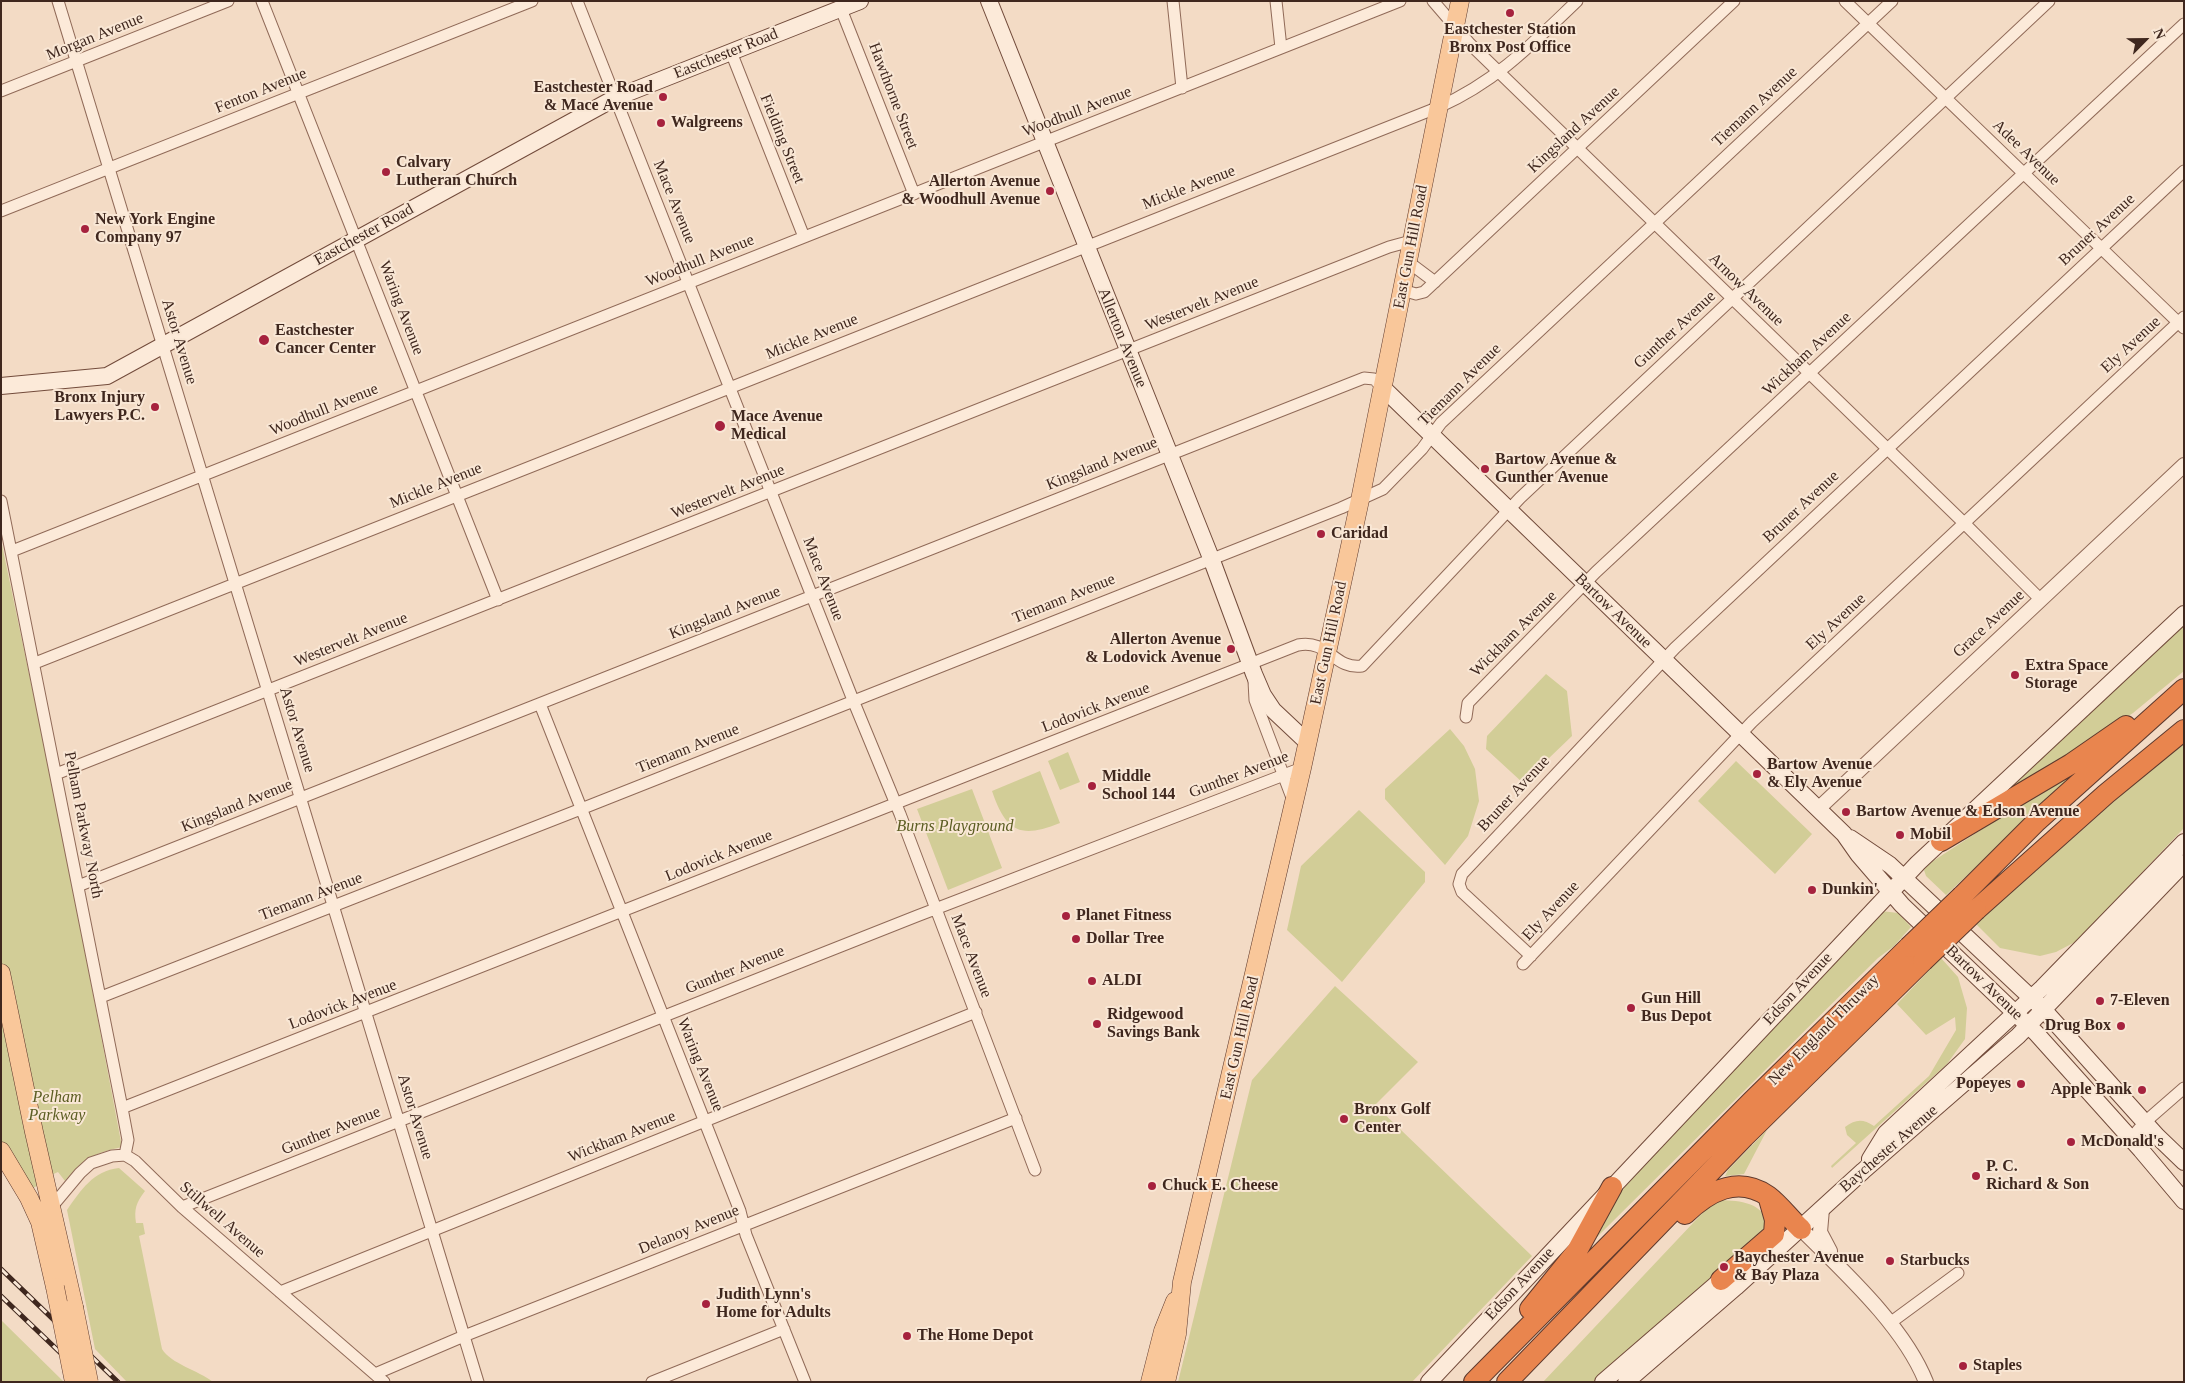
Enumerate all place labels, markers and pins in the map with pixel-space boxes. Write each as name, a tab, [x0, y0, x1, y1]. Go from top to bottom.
marker: Eastchester Station Bronx Post Office	[1504, 7, 1516, 19]
place label: Eastchester Station Bronx Post Office	[1444, 20, 1576, 58]
place label: Eastchester Road & Mace Avenue	[533, 78, 653, 116]
marker: Eastchester Road & Mace Avenue	[657, 91, 669, 103]
place label: Walgreens	[671, 113, 743, 133]
marker: Walgreens	[655, 117, 667, 129]
place label: Calvary Lutheran Church	[396, 153, 517, 191]
marker: Calvary Lutheran Church	[380, 166, 392, 178]
place label: Allerton Avenue & Woodhull Avenue	[902, 172, 1040, 210]
marker: Allerton Avenue & Woodhull Avenue	[1044, 185, 1056, 197]
place label: New York Engine Company 97	[95, 210, 215, 248]
marker: New York Engine Company 97	[79, 223, 91, 235]
place label: Eastchester Cancer Center	[275, 321, 376, 359]
marker: Eastchester Cancer Center	[257, 333, 271, 347]
place label: Bronx Injury Lawyers P.C.	[54, 388, 145, 426]
marker: Bronx Injury Lawyers P.C.	[149, 401, 161, 413]
place label: Mace Avenue Medical	[731, 407, 823, 445]
marker: Mace Avenue Medical	[713, 419, 727, 433]
place label: Bartow Avenue & Gunther Avenue	[1495, 450, 1617, 488]
marker: Bartow Avenue & Gunther Avenue	[1479, 463, 1491, 475]
place label: Caridad	[1331, 524, 1388, 544]
marker: Caridad	[1315, 528, 1327, 540]
place label: Allerton Avenue & Lodovick Avenue	[1085, 630, 1221, 668]
marker: Allerton Avenue & Lodovick Avenue	[1225, 643, 1237, 655]
place label: Extra Space Storage	[2025, 656, 2108, 694]
marker: Extra Space Storage	[2009, 669, 2021, 681]
place label: Bartow Avenue & Ely Avenue	[1767, 755, 1872, 793]
place label: Middle School 144	[1102, 767, 1175, 805]
marker: Bartow Avenue & Ely Avenue	[1751, 768, 1763, 780]
marker: Middle School 144	[1086, 780, 1098, 792]
place label: Bartow Avenue & Edson Avenue	[1856, 802, 2079, 822]
marker: Bartow Avenue & Edson Avenue	[1840, 806, 1852, 818]
place label: Mobil	[1910, 825, 1951, 845]
marker: Mobil	[1894, 829, 1906, 841]
place label: Dunkin'	[1822, 880, 1878, 900]
marker: Dunkin'	[1806, 884, 1818, 896]
place label: Planet Fitness	[1076, 906, 1172, 926]
marker: Planet Fitness	[1060, 910, 1072, 922]
place label: Dollar Tree	[1086, 929, 1164, 949]
marker: Dollar Tree	[1070, 933, 1082, 945]
place label: ALDI	[1102, 971, 1142, 991]
marker: ALDI	[1086, 975, 1098, 987]
place label: Gun Hill Bus Depot	[1641, 989, 1712, 1027]
place label: 7-Eleven	[2110, 991, 2170, 1011]
marker: 7-Eleven	[2094, 995, 2106, 1007]
marker: Gun Hill Bus Depot	[1625, 1002, 1637, 1014]
place label: Ridgewood Savings Bank	[1107, 1005, 1200, 1043]
place label: Drug Box	[2045, 1016, 2111, 1036]
marker: Ridgewood Savings Bank	[1091, 1018, 1103, 1030]
marker: Drug Box	[2115, 1020, 2127, 1032]
place label: Popeyes	[1956, 1074, 2011, 1094]
marker: Popeyes	[2015, 1078, 2027, 1090]
place label: Apple Bank	[2051, 1080, 2132, 1100]
marker: Apple Bank	[2136, 1084, 2148, 1096]
place label: Bronx Golf Center	[1354, 1100, 1431, 1138]
marker: Bronx Golf Center	[1338, 1113, 1350, 1125]
place label: McDonald's	[2081, 1132, 2164, 1152]
marker: McDonald's	[2065, 1136, 2077, 1148]
place label: P. C. Richard & Son	[1986, 1157, 2089, 1195]
marker: P. C. Richard & Son	[1970, 1170, 1982, 1182]
place label: Chuck E. Cheese	[1162, 1176, 1278, 1196]
marker: Chuck E. Cheese	[1146, 1180, 1158, 1192]
place label: Baychester Avenue & Bay Plaza	[1734, 1248, 1864, 1286]
place label: Starbucks	[1900, 1251, 1969, 1271]
marker: Starbucks	[1884, 1255, 1896, 1267]
marker: Baychester Avenue & Bay Plaza	[1718, 1261, 1730, 1273]
place label: Judith Lynn's Home for Adults	[716, 1285, 831, 1323]
marker: Judith Lynn's Home for Adults	[700, 1298, 712, 1310]
place label: The Home Depot	[917, 1326, 1033, 1346]
marker: The Home Depot	[901, 1330, 913, 1342]
place label: Staples	[1973, 1356, 2022, 1376]
marker: Staples	[1957, 1360, 1969, 1372]

